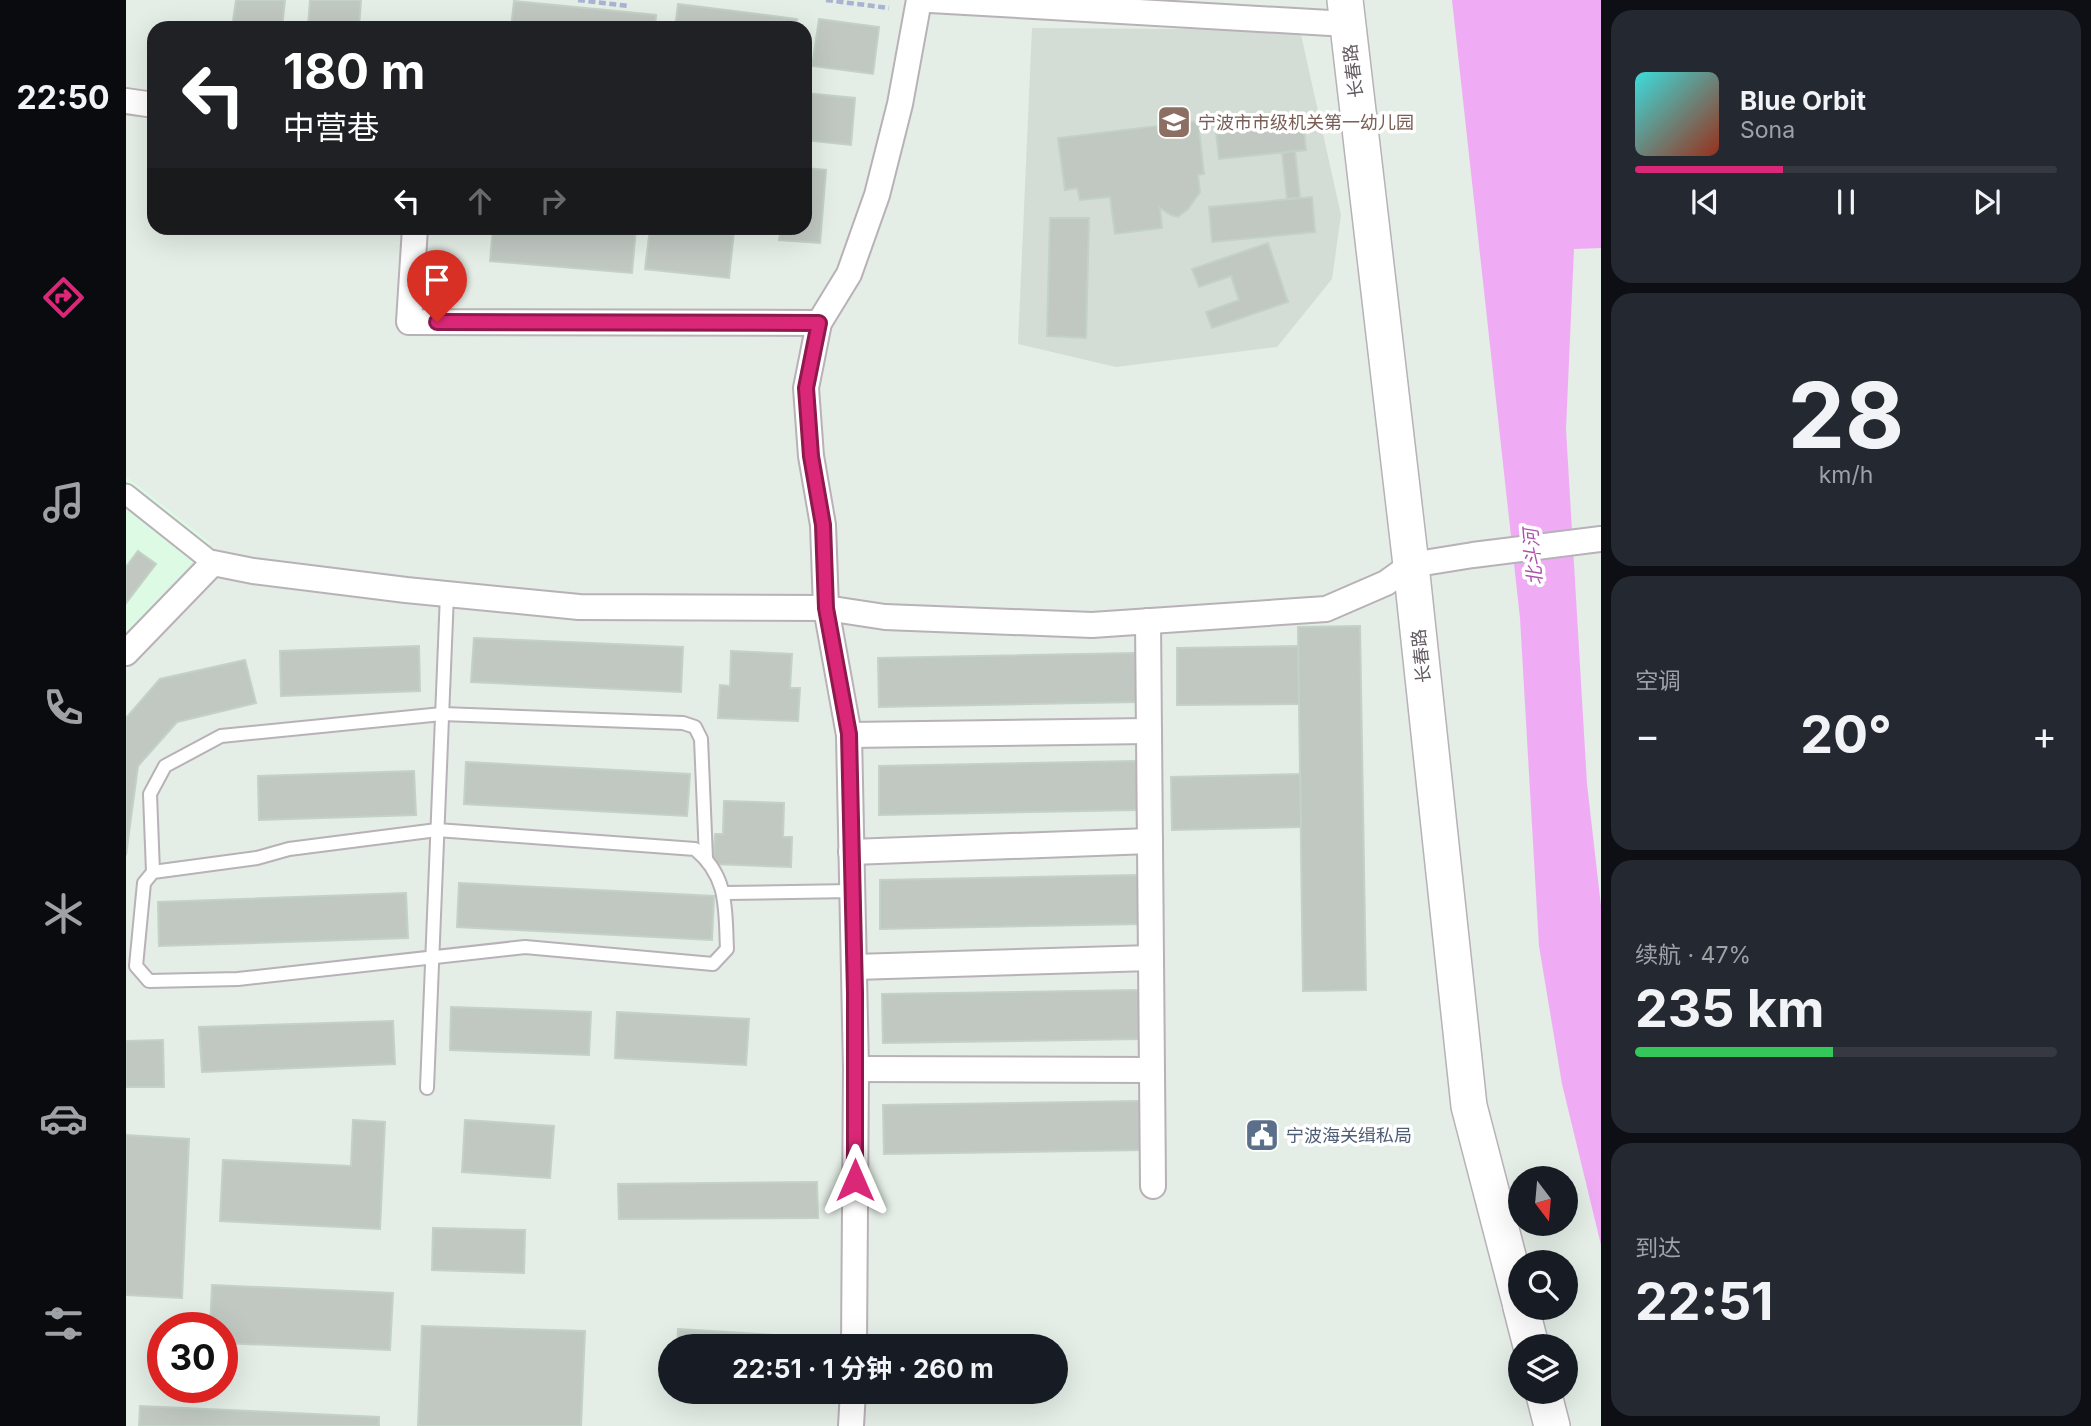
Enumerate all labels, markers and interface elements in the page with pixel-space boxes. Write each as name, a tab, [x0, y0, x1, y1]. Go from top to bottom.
text: 180 m	[283, 42, 425, 101]
street label: 长春路	[1339, 43, 1367, 99]
icon: left	[168, 49, 259, 140]
text: 22:50	[16, 78, 110, 117]
text: Blue Orbit	[1740, 85, 1866, 116]
school or university icon: 宁波市市级机关第一幼儿园	[1155, 103, 1193, 141]
text: 中营巷	[283, 108, 379, 147]
place label: 宁波市市级机关第一幼儿园	[1198, 112, 1414, 133]
text: Sona	[1740, 116, 1795, 144]
icon: left	[388, 182, 426, 220]
icon: ahead	[461, 182, 499, 220]
icon: right	[534, 182, 572, 220]
icon: previous	[1686, 183, 1724, 221]
icon: pause	[1827, 183, 1865, 221]
icon: next	[1968, 183, 2006, 221]
pin	[407, 250, 467, 322]
icon: arrive	[418, 261, 456, 299]
icon: directions	[39, 273, 88, 322]
text: 28	[1788, 360, 1904, 470]
text: km/h	[1819, 461, 1873, 489]
icon: music	[39, 478, 88, 527]
water label: 北斗河	[1519, 524, 1547, 586]
street label: 长春路	[1408, 628, 1434, 684]
text: 空调	[1635, 667, 1681, 695]
icon: phone	[39, 683, 88, 732]
text: 20°	[1800, 703, 1892, 766]
text: −	[1635, 712, 1660, 758]
text: +	[2032, 712, 2057, 758]
icon: climate	[39, 889, 88, 938]
text: 续航 · 47%	[1635, 941, 1751, 969]
text: 235 km	[1635, 977, 1825, 1040]
icon: car	[39, 1094, 88, 1143]
public building icon: 宁波海关缉私局	[1243, 1116, 1281, 1154]
place label: 宁波海关缉私局	[1286, 1125, 1412, 1146]
position arrow	[818, 1143, 892, 1217]
north arrow	[1508, 1166, 1578, 1236]
map controls	[1508, 1166, 1578, 1404]
text: 到达	[1635, 1234, 1681, 1262]
button: search	[1508, 1250, 1578, 1320]
text: 22:51	[1635, 1270, 1774, 1333]
icon: filters	[39, 1299, 88, 1348]
speed limit sign: 30	[147, 1312, 238, 1403]
button: layers	[1508, 1334, 1578, 1404]
text: 22:51 · 1 分钟 · 260 m	[732, 1353, 994, 1384]

